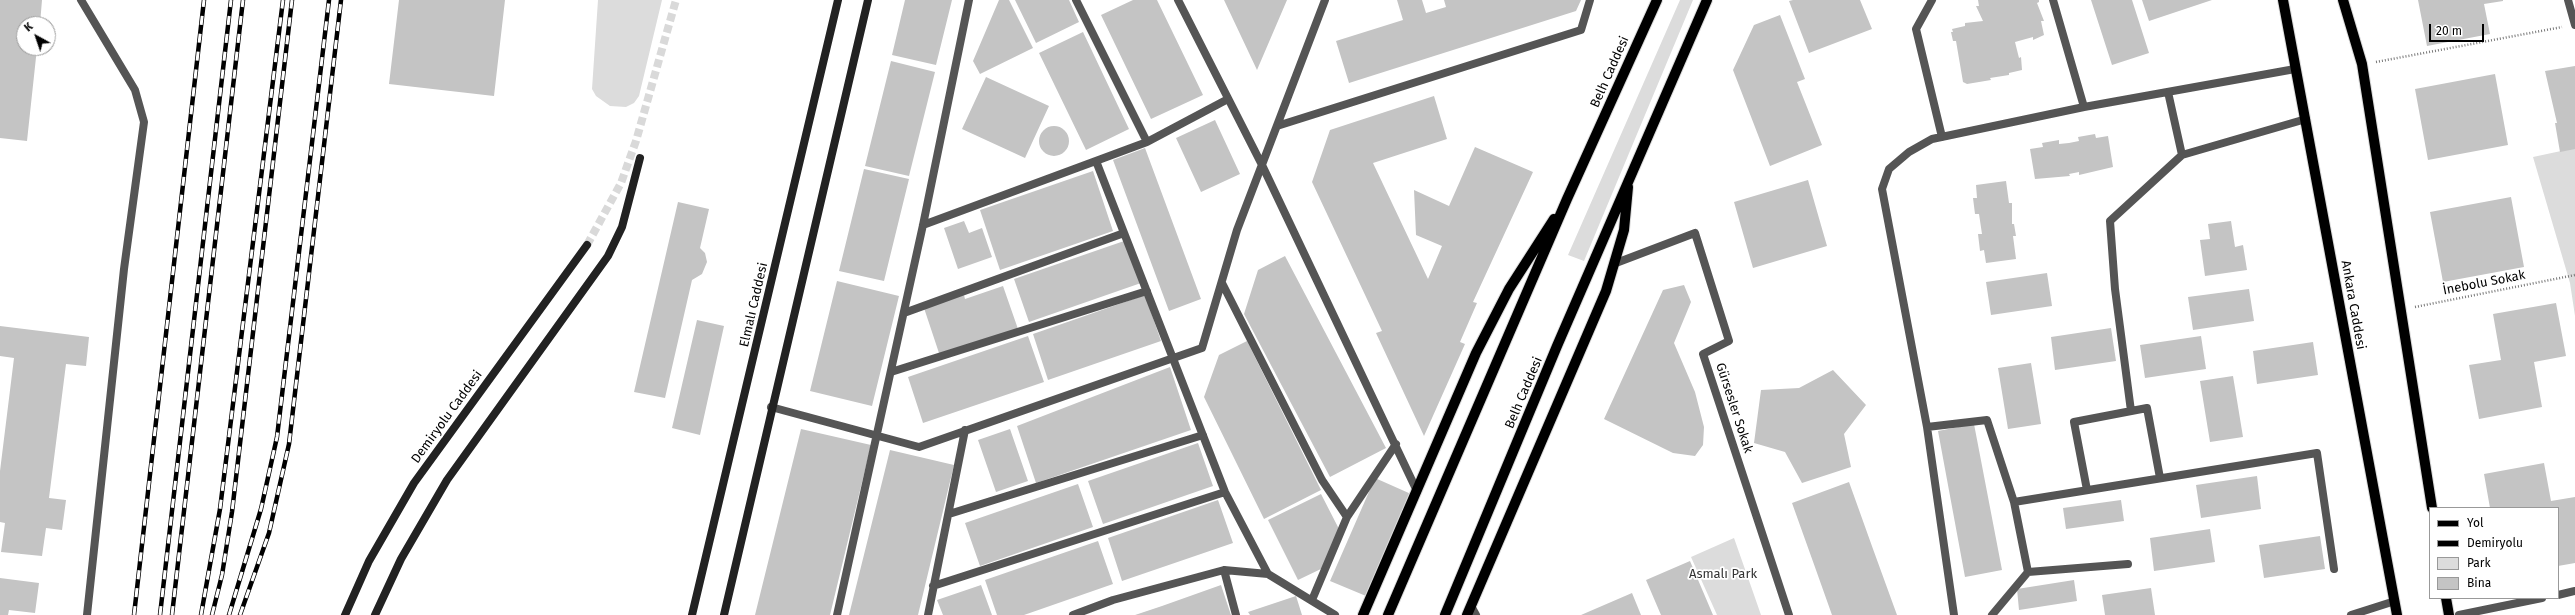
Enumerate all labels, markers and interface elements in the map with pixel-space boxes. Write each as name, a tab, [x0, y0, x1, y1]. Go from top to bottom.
north arrow	[16, 16, 56, 56]
scale bar	[2431, 16, 2486, 42]
text: K	[22, 20, 35, 34]
text: 20 m	[2436, 24, 2462, 38]
street label: Belh Caddesi	[1587, 34, 1633, 110]
street label: Ankara Caddesi	[2337, 259, 2369, 351]
street label: Elmalı Caddesi	[737, 261, 771, 349]
street label: İnebolu Sokak	[2442, 267, 2526, 299]
street label: Belh Caddesi	[1502, 355, 1546, 431]
street label: Gürsesler Sokak	[1712, 361, 1756, 455]
street label: Demiryolu Caddesi	[408, 368, 486, 466]
legend	[2429, 507, 2559, 599]
text: Yol	[2467, 516, 2483, 530]
text: Demiryolu	[2467, 536, 2523, 550]
text: Park	[2467, 556, 2491, 570]
park label: Asmalı Park	[1689, 566, 1757, 582]
text: Bina	[2467, 576, 2491, 590]

